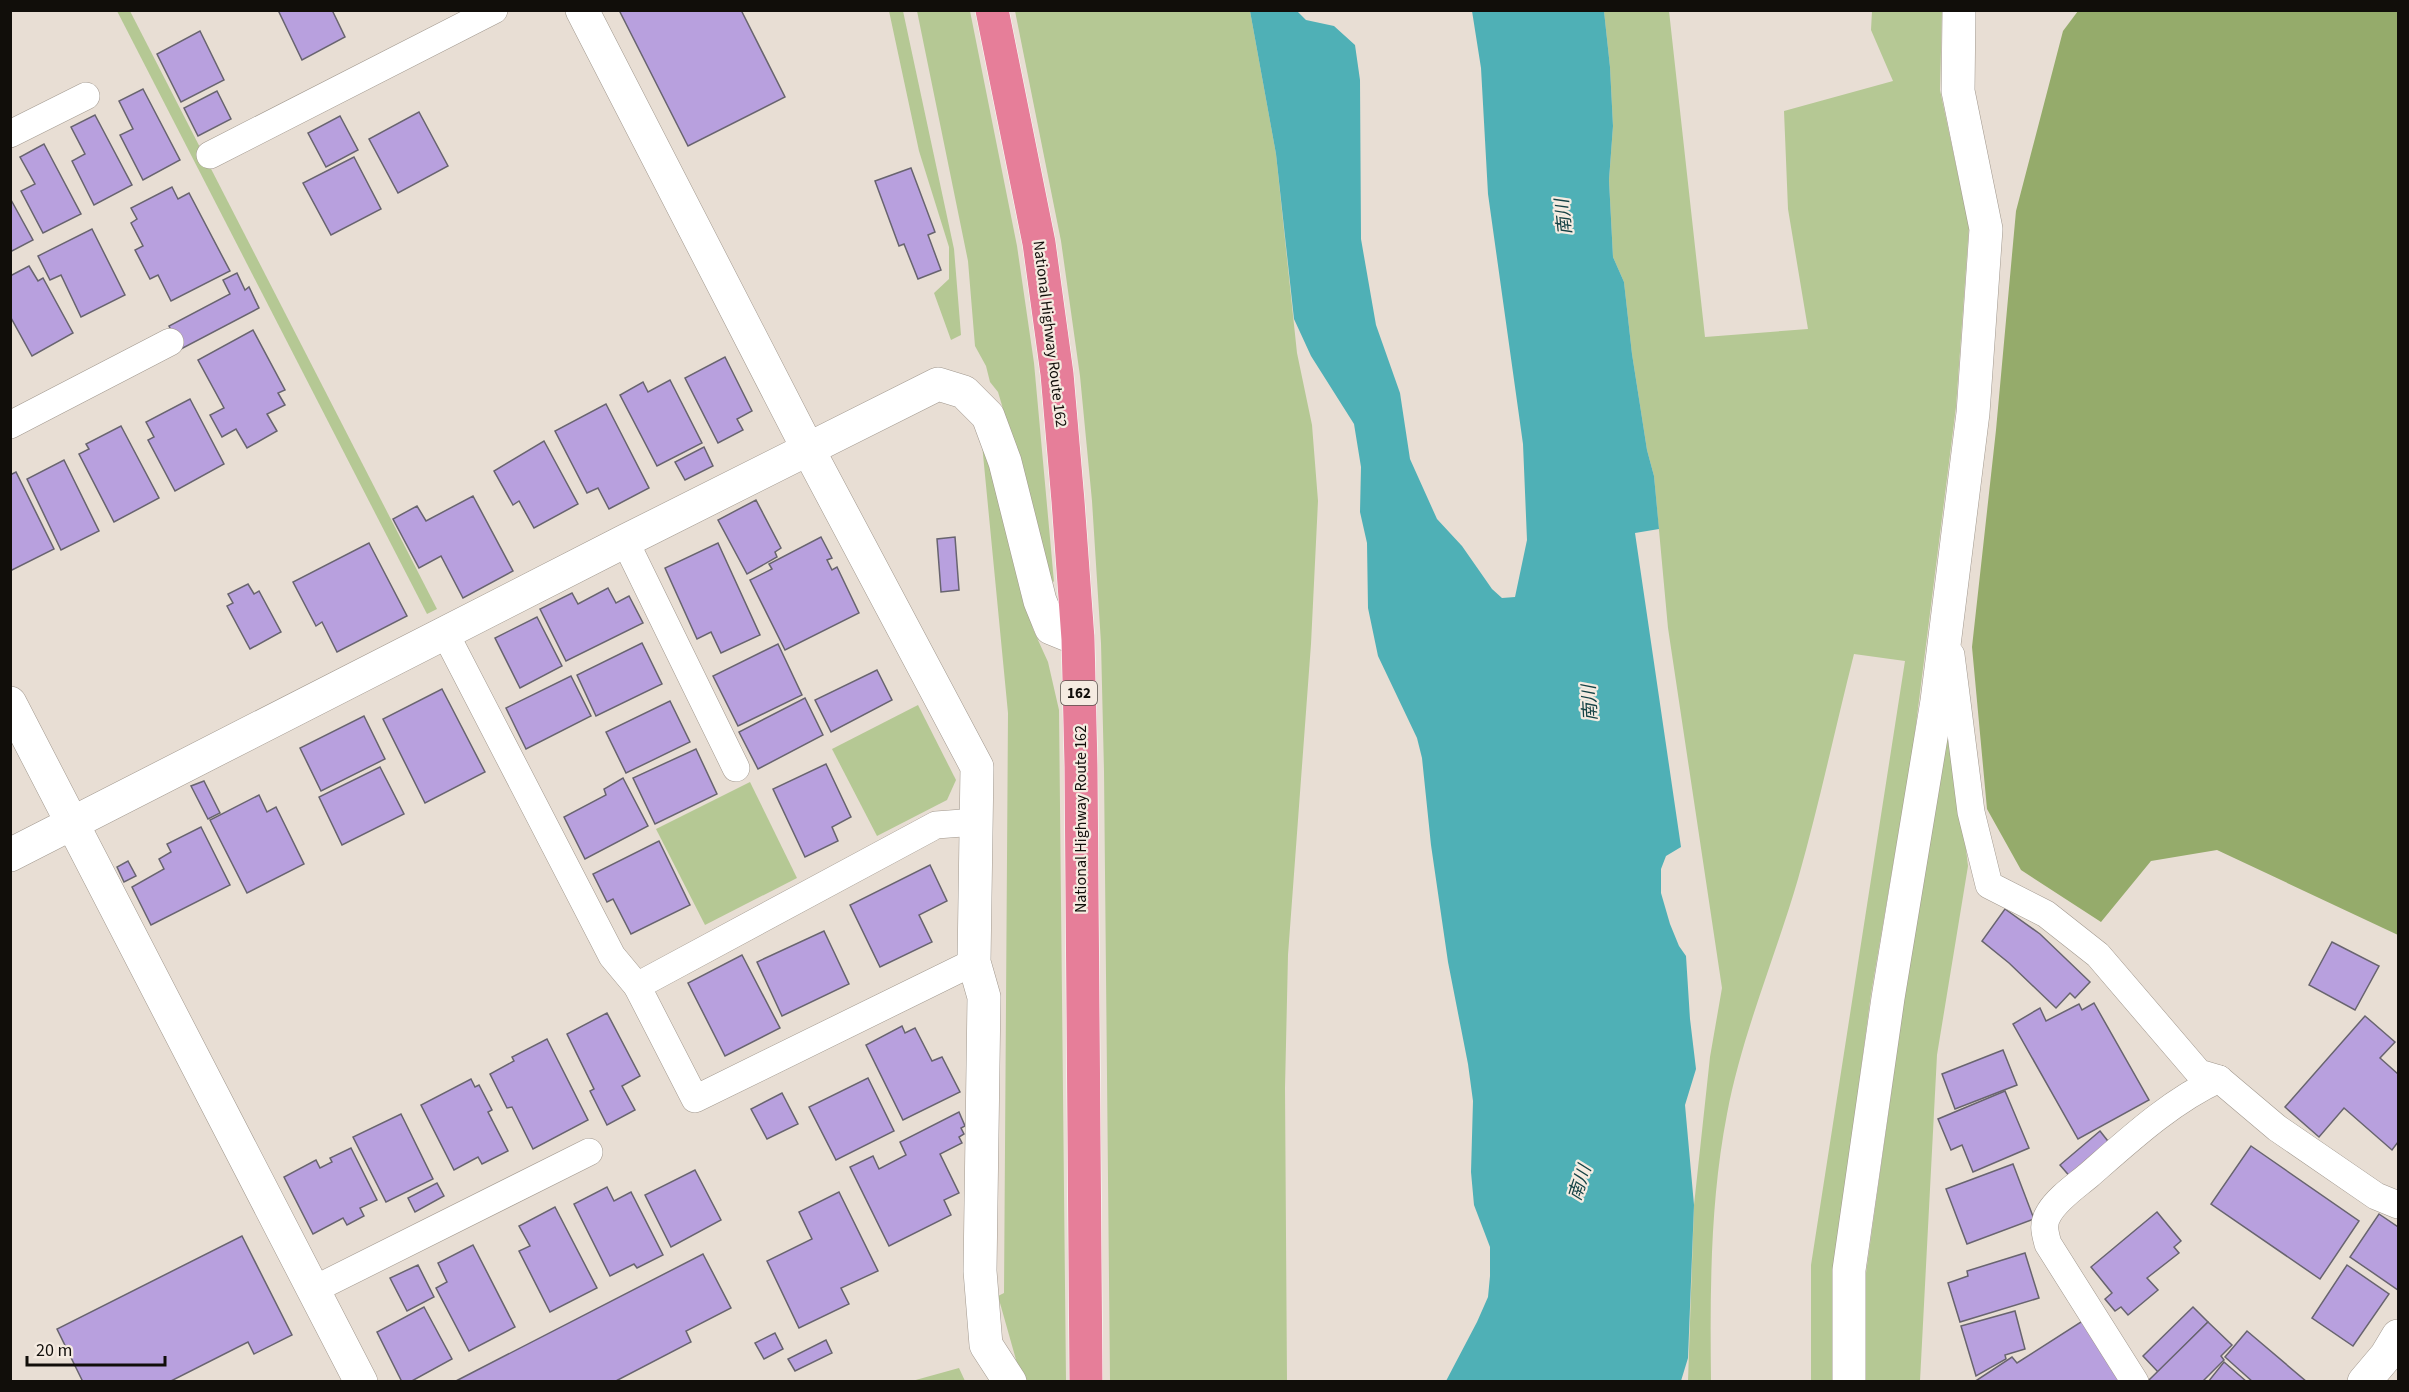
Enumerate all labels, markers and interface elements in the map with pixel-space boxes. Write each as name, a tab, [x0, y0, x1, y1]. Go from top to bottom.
water label: 南川	[1549, 196, 1578, 236]
street label: National Highway Route 162	[1028, 239, 1072, 429]
road number: 162	[1061, 681, 1097, 705]
water label: 南川	[1576, 682, 1603, 722]
street label: National Highway Route 162	[1070, 725, 1092, 913]
water label: 南川	[1563, 1160, 1598, 1204]
scale bar	[27, 1329, 165, 1367]
text: 20 m	[36, 1338, 72, 1363]

